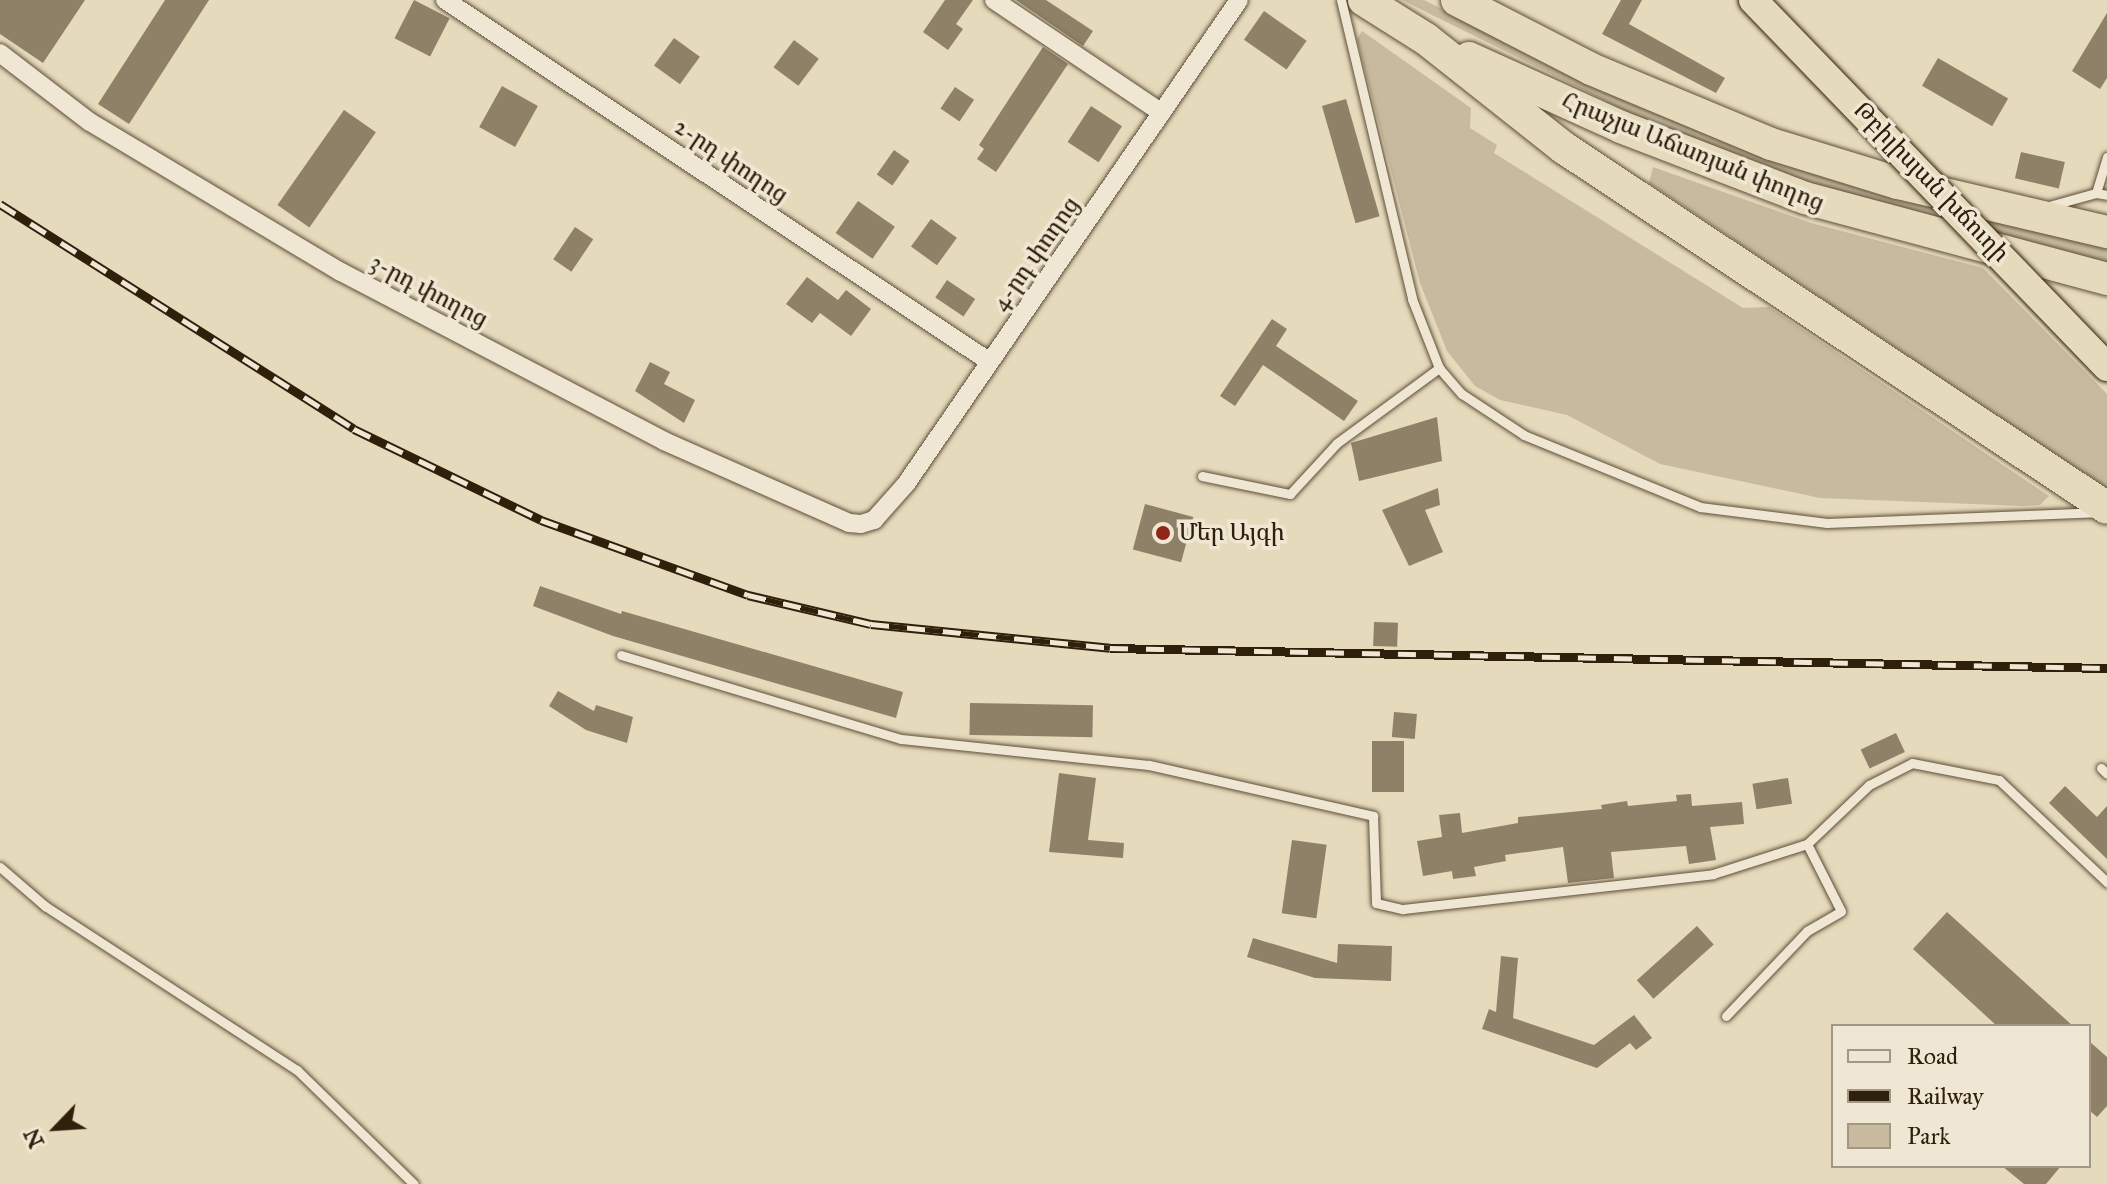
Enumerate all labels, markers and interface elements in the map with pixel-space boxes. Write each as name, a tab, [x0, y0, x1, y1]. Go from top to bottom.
street label: Հրաչյա Աճառյան փողոց	[1558, 86, 1828, 218]
street label: Թբիլիսյան խճուղի	[1847, 96, 2015, 268]
street label: 2-րդ փողոց	[669, 112, 793, 210]
street label: 4-րդ փողոց	[986, 191, 1086, 317]
street label: 3-րդ փողոց	[365, 248, 493, 334]
place label: Մեր Այգի	[1179, 519, 1284, 547]
marker: Մեր Այգի	[1154, 524, 1172, 542]
legend	[1831, 1024, 2091, 1168]
text: Road	[1907, 1041, 1958, 1071]
text: Railway	[1907, 1081, 1984, 1111]
north arrow	[16, 1088, 96, 1168]
text: Park	[1907, 1121, 1950, 1151]
text: N	[18, 1124, 50, 1153]

